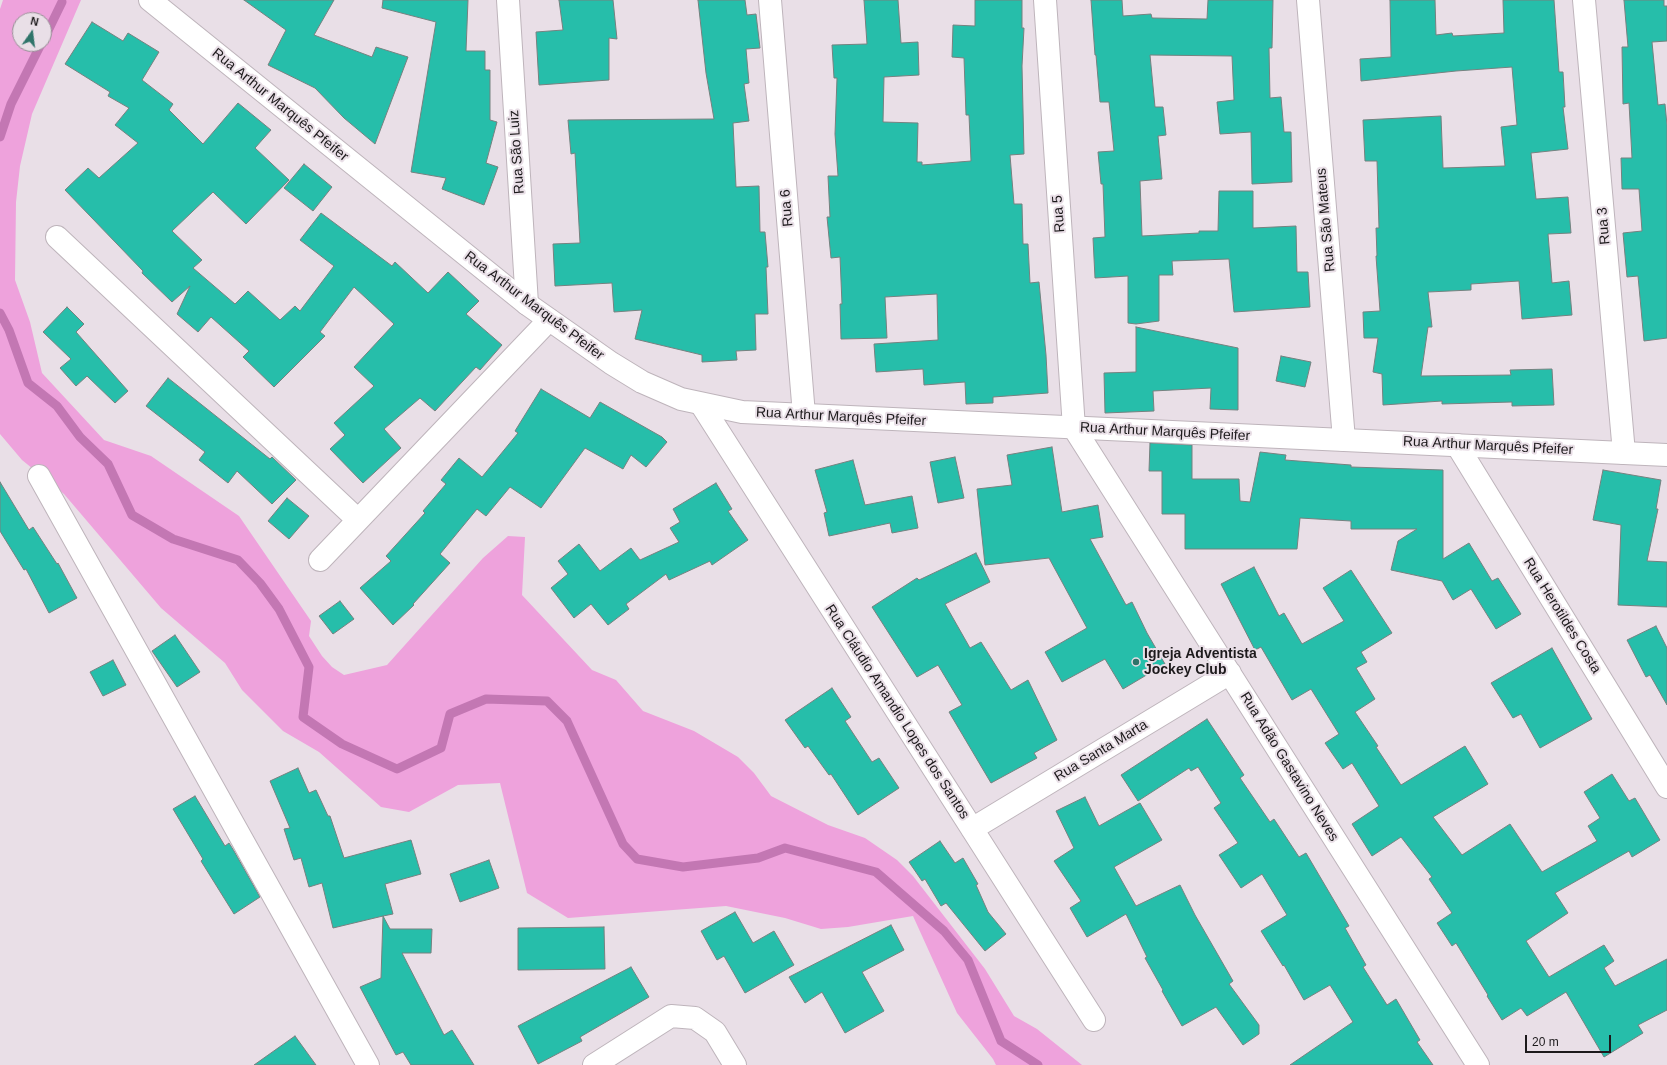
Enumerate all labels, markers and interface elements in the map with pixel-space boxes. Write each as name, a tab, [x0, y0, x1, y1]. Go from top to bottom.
north arrow	[12, 12, 52, 52]
text: N	[29, 15, 40, 28]
street label: Rua Arthur Marquês Pfeifer	[208, 45, 352, 165]
street label: Rua São Luiz	[506, 109, 528, 195]
street label: Rua São Mateus	[1313, 167, 1339, 273]
street label: Rua 6	[777, 189, 797, 227]
street label: Rua 5	[1049, 195, 1069, 233]
street label: Rua 3	[1594, 207, 1614, 245]
street label: Rua Arthur Marquês Pfeifer	[461, 248, 607, 364]
street label: Rua Arthur Marquês Pfeifer	[755, 404, 927, 430]
street label: Rua Arthur Marquês Pfeifer	[1079, 419, 1251, 445]
street label: Rua Arthur Marquês Pfeifer	[1402, 433, 1574, 459]
street label: Rua Herotildes Costa	[1520, 555, 1604, 677]
street label: Rua Cláudio Amandio Lopes dos Santos	[821, 602, 973, 822]
place label: Igreja Adventista Jockey Club	[1144, 646, 1257, 678]
marker: Igreja Adventista Jockey Club	[1131, 657, 1141, 667]
street label: Rua Adão Gastavino Neves	[1236, 689, 1342, 845]
street label: Rua Santa Marta	[1051, 717, 1151, 785]
scale bar	[1527, 1027, 1613, 1053]
text: 20 m	[1532, 1035, 1559, 1049]

